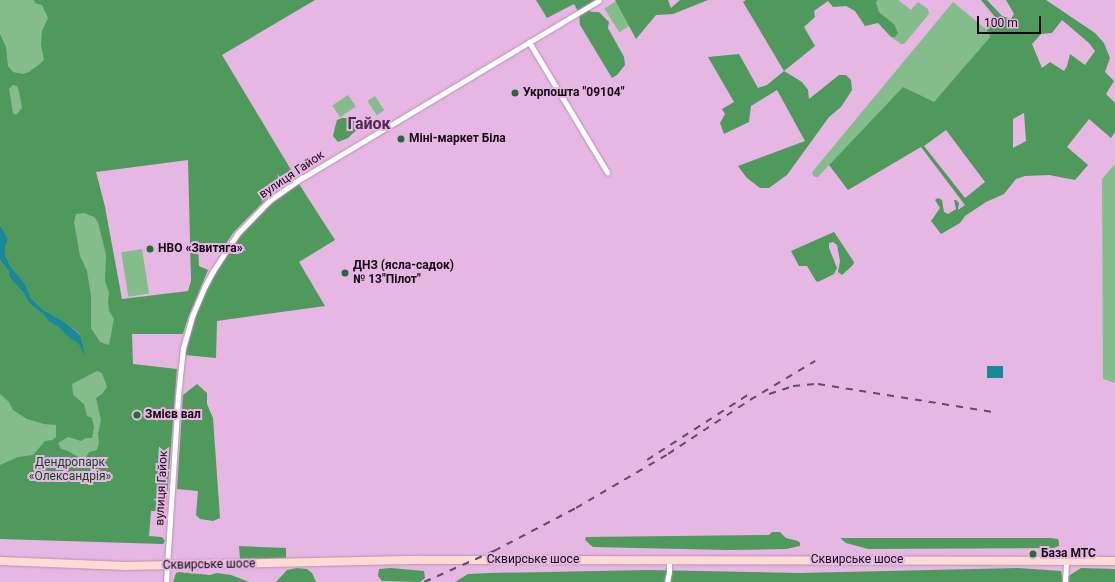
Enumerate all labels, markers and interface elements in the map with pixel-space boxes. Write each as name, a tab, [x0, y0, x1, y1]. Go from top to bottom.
scale bar	[979, 8, 1043, 34]
text: 100 m	[984, 16, 1018, 30]
place label: Укрпошта "09104"	[523, 86, 625, 100]
marker: Укрпошта "09104"	[510, 88, 520, 98]
district label: Гайок	[347, 114, 391, 134]
place label: Міні-маркет Біла	[409, 132, 506, 146]
marker: Міні-маркет Біла	[396, 134, 406, 144]
street label: вулиця Гайок	[257, 148, 327, 202]
place label: НВО «Звитяга»	[158, 242, 243, 256]
marker: НВО «Звитяга»	[145, 244, 155, 254]
place label: ДНЗ (ясла-садок) № 13"Пілот"	[353, 259, 454, 287]
marker: ДНЗ (ясла-садок) № 13"Пілот"	[340, 268, 350, 278]
place label: Змієв вал	[145, 408, 201, 422]
marker: Змієв вал	[132, 410, 142, 420]
street label: вулиця Гайок	[153, 450, 171, 526]
park label: Дендропарк «Олександрія»	[29, 456, 111, 484]
place label: База МТС	[1041, 547, 1096, 561]
marker: База МТС	[1028, 549, 1038, 559]
street label: Сквирське шосе	[487, 553, 579, 567]
street label: Сквирське шосе	[811, 553, 903, 567]
street label: Сквирське шосе	[163, 557, 255, 573]

